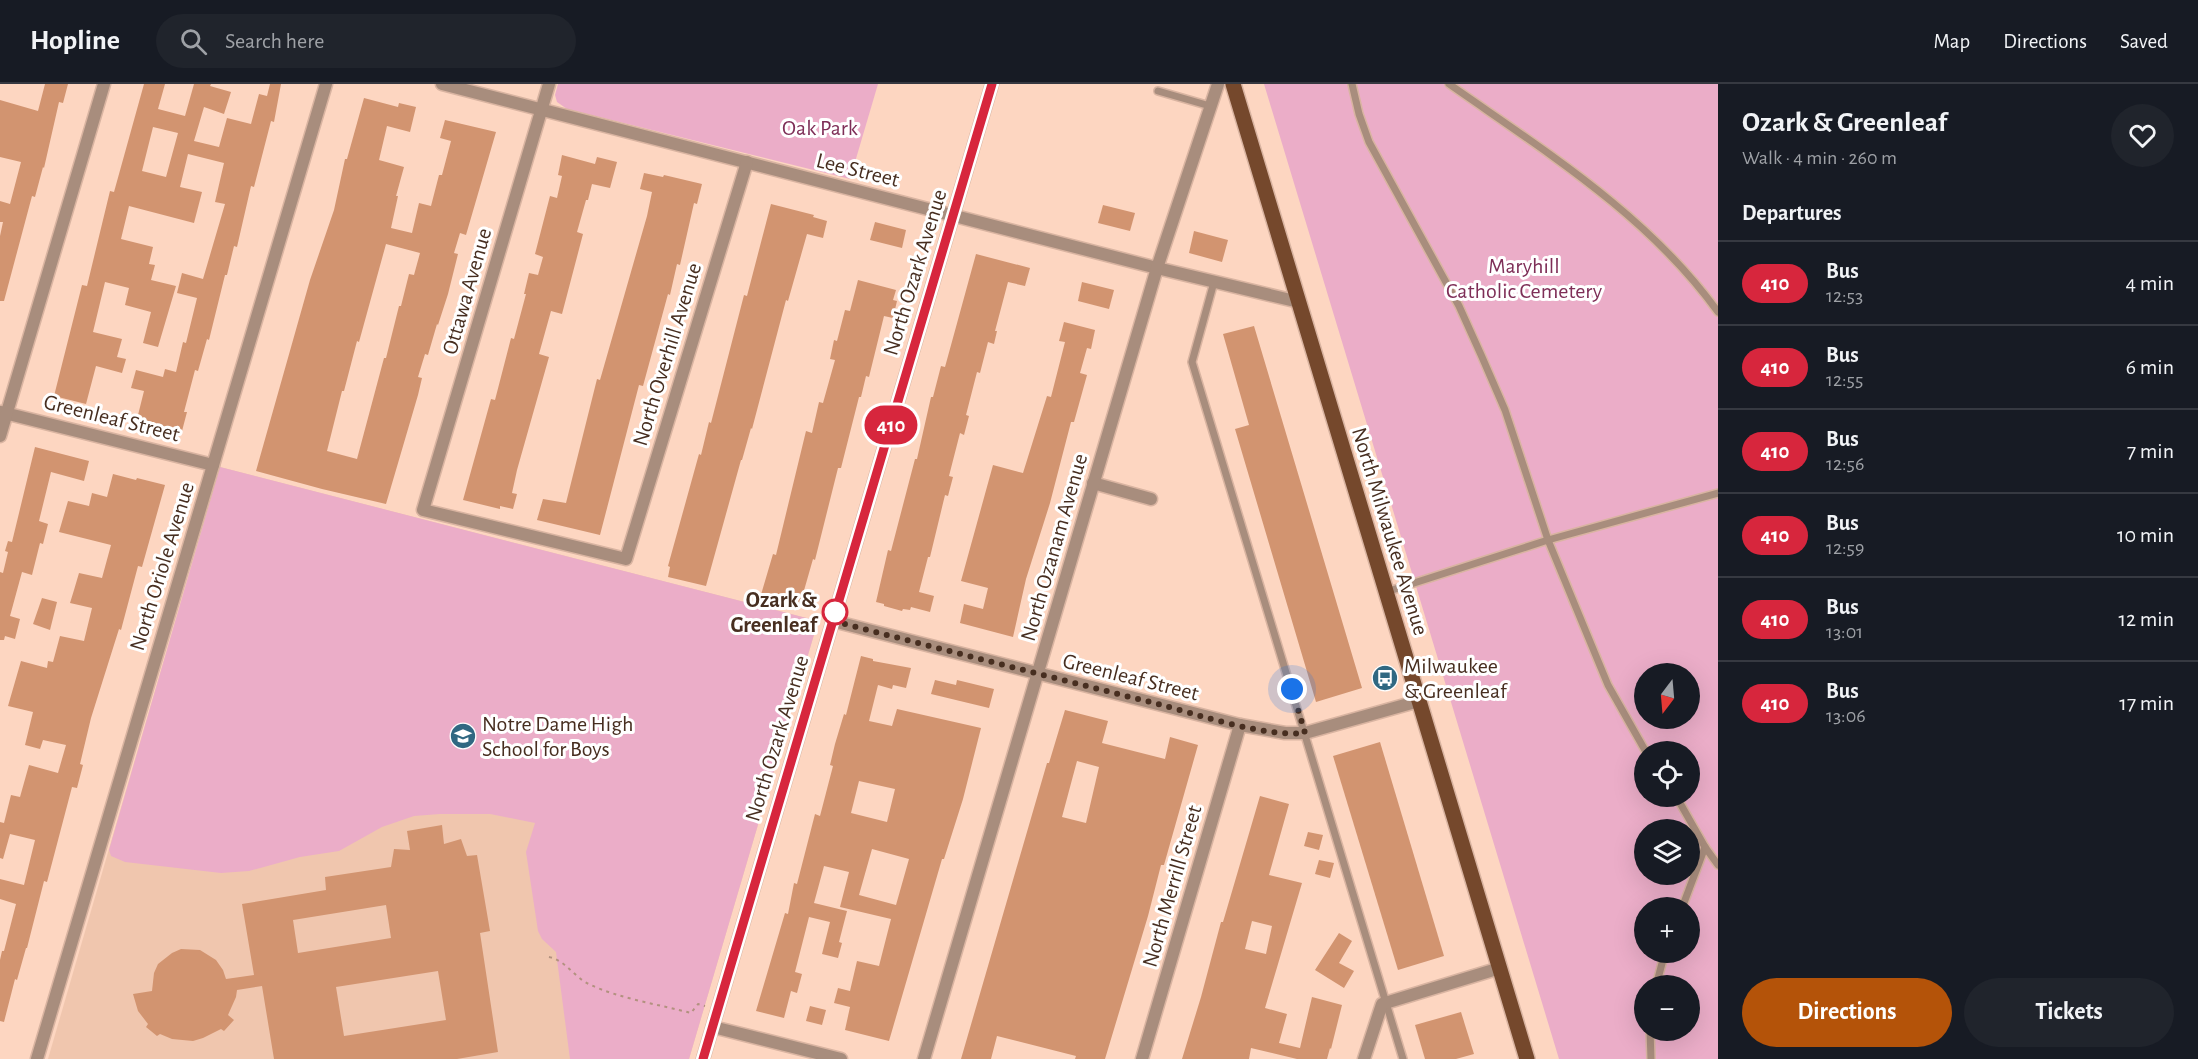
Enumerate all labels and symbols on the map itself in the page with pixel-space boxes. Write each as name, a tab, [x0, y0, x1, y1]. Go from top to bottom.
park label: Oak Park	[782, 117, 858, 139]
street label: Lee Street	[814, 149, 901, 191]
street label: North Ozark Avenue	[879, 187, 951, 358]
street label: Ottawa Avenue	[438, 226, 495, 357]
park label: Maryhill Catholic Cemetery	[1446, 255, 1603, 302]
street label: North Overhill Avenue	[629, 260, 705, 448]
street label: Greenleaf Street	[42, 390, 182, 445]
line badge: 410	[856, 406, 926, 444]
street label: North Milwaukee Avenue	[1348, 425, 1432, 638]
street label: North Ozanam Avenue	[1017, 451, 1091, 644]
street label: North Oriole Avenue	[126, 479, 198, 653]
place label: Ozark & Greenleaf	[730, 589, 819, 636]
marker: Ozark & Greenleaf	[822, 599, 848, 625]
street label: Greenleaf Street	[1061, 649, 1201, 704]
street label: North Ozark Avenue	[741, 653, 813, 824]
place label: Milwaukee & Greenleaf	[1404, 655, 1508, 702]
bus stop icon: Milwaukee & Greenleaf	[1370, 663, 1400, 693]
north arrow	[1634, 663, 1700, 729]
your location	[1277, 674, 1307, 704]
place label: Notre Dame High School for Boys	[482, 713, 633, 760]
school or university icon: Notre Dame High School for Boys	[448, 721, 478, 751]
street label: North Merrill Street	[1138, 803, 1206, 970]

